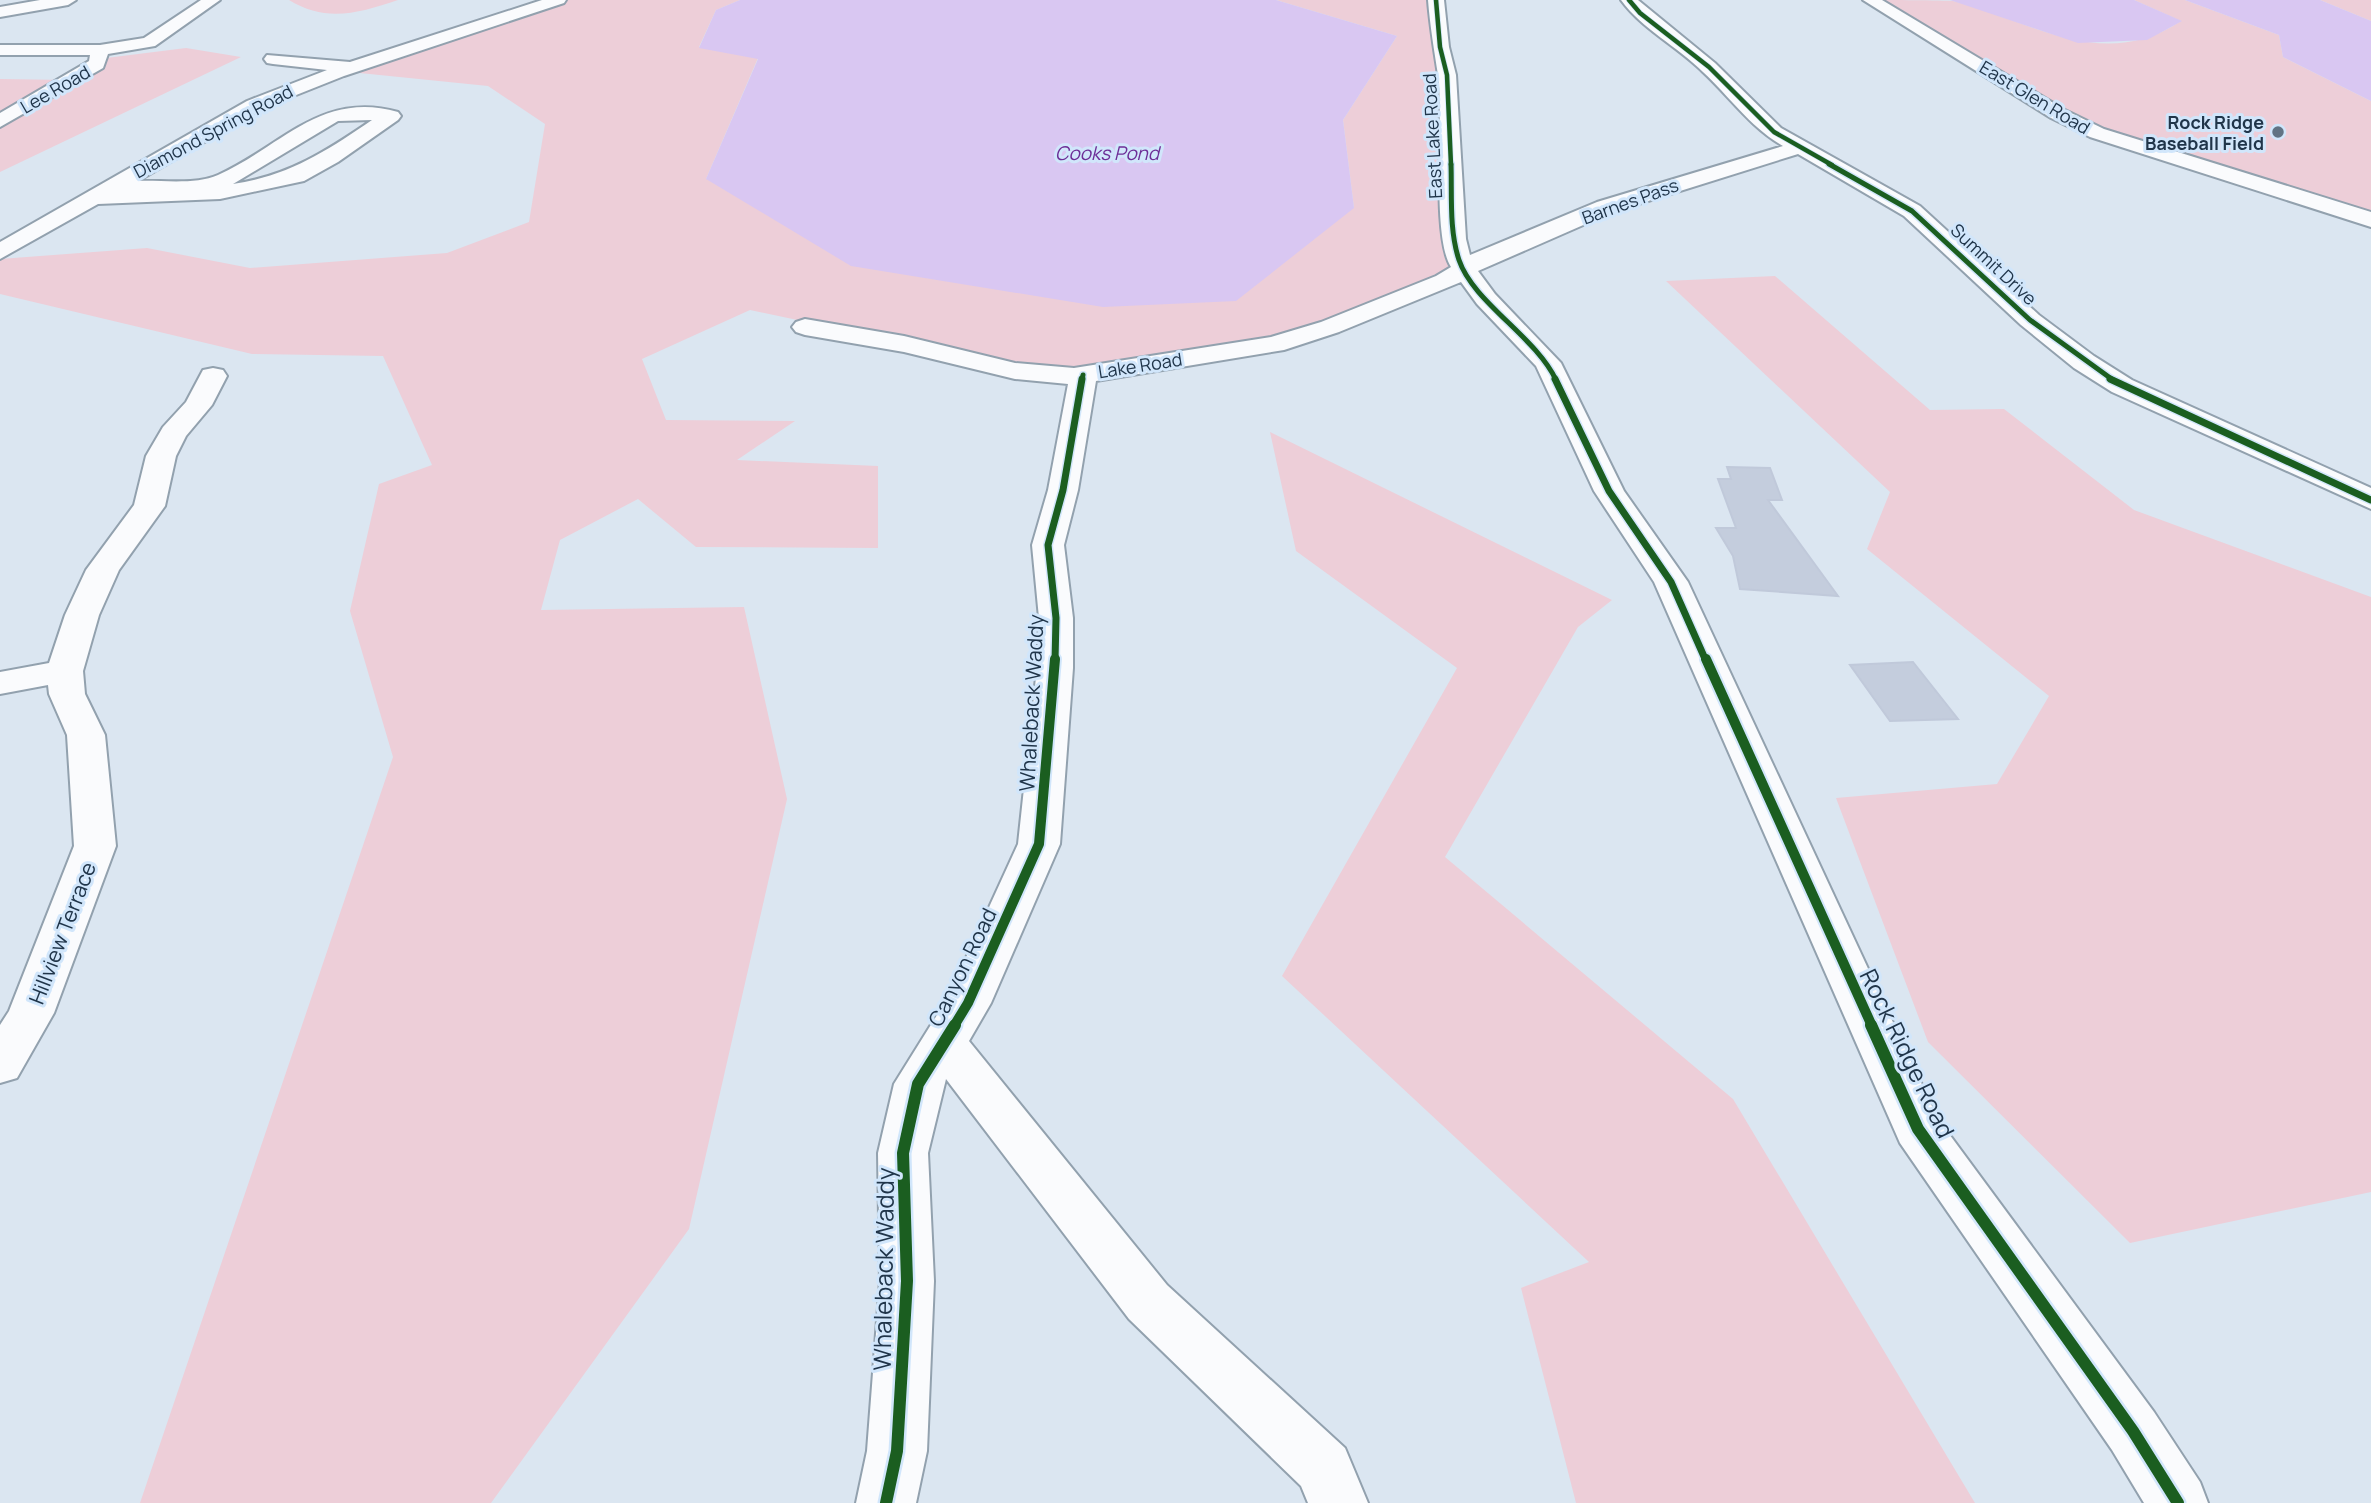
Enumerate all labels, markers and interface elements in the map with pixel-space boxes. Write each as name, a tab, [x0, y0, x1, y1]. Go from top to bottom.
street label: East Glen Road	[1975, 55, 2095, 139]
street label: Lee Road	[16, 59, 94, 119]
street label: East Lake Road	[1417, 73, 1447, 199]
street label: Diamond Spring Road	[129, 79, 297, 183]
place label: Rock Ridge Baseball Field	[2145, 110, 2264, 155]
marker: Rock Ridge Baseball Field	[2270, 124, 2286, 140]
water label: Cooks Pond	[1055, 140, 1162, 166]
street label: Barnes Pass	[1578, 172, 1682, 230]
street label: Summit Drive	[1946, 218, 2042, 310]
street label: Lake Road	[1096, 347, 1184, 383]
street label: Whaleback Waddy	[1012, 614, 1050, 792]
street label: Hillview Terrace	[22, 858, 102, 1008]
street label: Canyon Road	[921, 903, 1003, 1031]
street label: Rock Ridge Road	[1853, 963, 1963, 1143]
street label: Whaleback Waddy	[865, 1167, 901, 1371]

